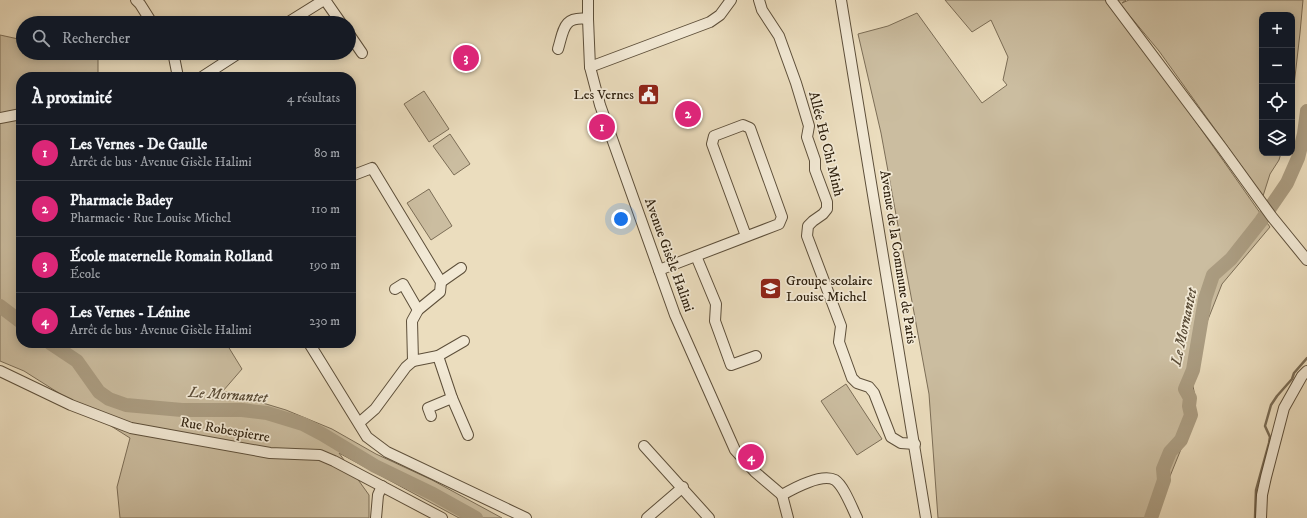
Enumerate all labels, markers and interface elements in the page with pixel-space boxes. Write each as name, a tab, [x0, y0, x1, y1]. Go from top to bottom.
map controls	[1259, 12, 1295, 156]
button: +	[1259, 12, 1295, 48]
search box	[16, 16, 356, 60]
icon: search	[30, 27, 52, 49]
text: Rechercher	[62, 29, 130, 48]
pin: 3	[453, 43, 479, 73]
button: −	[1259, 48, 1295, 84]
public building icon: Les Vernes	[636, 82, 662, 108]
button: locate	[1259, 84, 1295, 120]
place label: Les Vernes	[574, 86, 634, 104]
text: À proximité	[32, 87, 112, 109]
text: 4 résultats	[287, 90, 340, 106]
street label: Allée Ho Chi Minh	[804, 90, 848, 199]
pin: 2	[675, 99, 701, 129]
pin: 1	[589, 112, 615, 142]
button: layers	[1259, 120, 1295, 156]
text: Les Vernes - De Gaulle	[70, 135, 207, 154]
text: 1	[43, 145, 47, 161]
text: 80 m	[314, 145, 340, 161]
text: Arrêt de bus · Avenue Gisèle Halimi	[70, 154, 252, 170]
street label: Avenue de la Commune de Paris	[875, 169, 921, 345]
text: Pharmacie Badey	[70, 191, 173, 210]
street label: Avenue Gisèle Halimi	[640, 196, 698, 315]
text: 2	[42, 201, 48, 217]
text: 110 m	[311, 201, 340, 217]
your location	[611, 209, 631, 229]
text: Pharmacie · Rue Louise Michel	[70, 210, 231, 226]
text: École maternelle Romain Rolland	[70, 247, 272, 266]
text: 3	[43, 257, 47, 273]
text: 190 m	[309, 257, 340, 273]
text: École	[70, 266, 100, 282]
place label: Groupe scolaire Louise Michel	[786, 272, 873, 306]
school or university icon: Groupe scolaire Louise Michel	[758, 276, 784, 302]
water label: Le Mornantet	[1166, 285, 1202, 369]
text: Les Vernes - Lénine	[70, 303, 190, 322]
text: 4	[41, 313, 49, 329]
text: 230 m	[309, 313, 340, 329]
text: Arrêt de bus · Avenue Gisèle Halimi	[70, 322, 252, 338]
water label: Le Mornantet	[187, 383, 269, 407]
street label: Rue Robespierre	[179, 413, 271, 447]
pin: 4	[738, 442, 764, 472]

